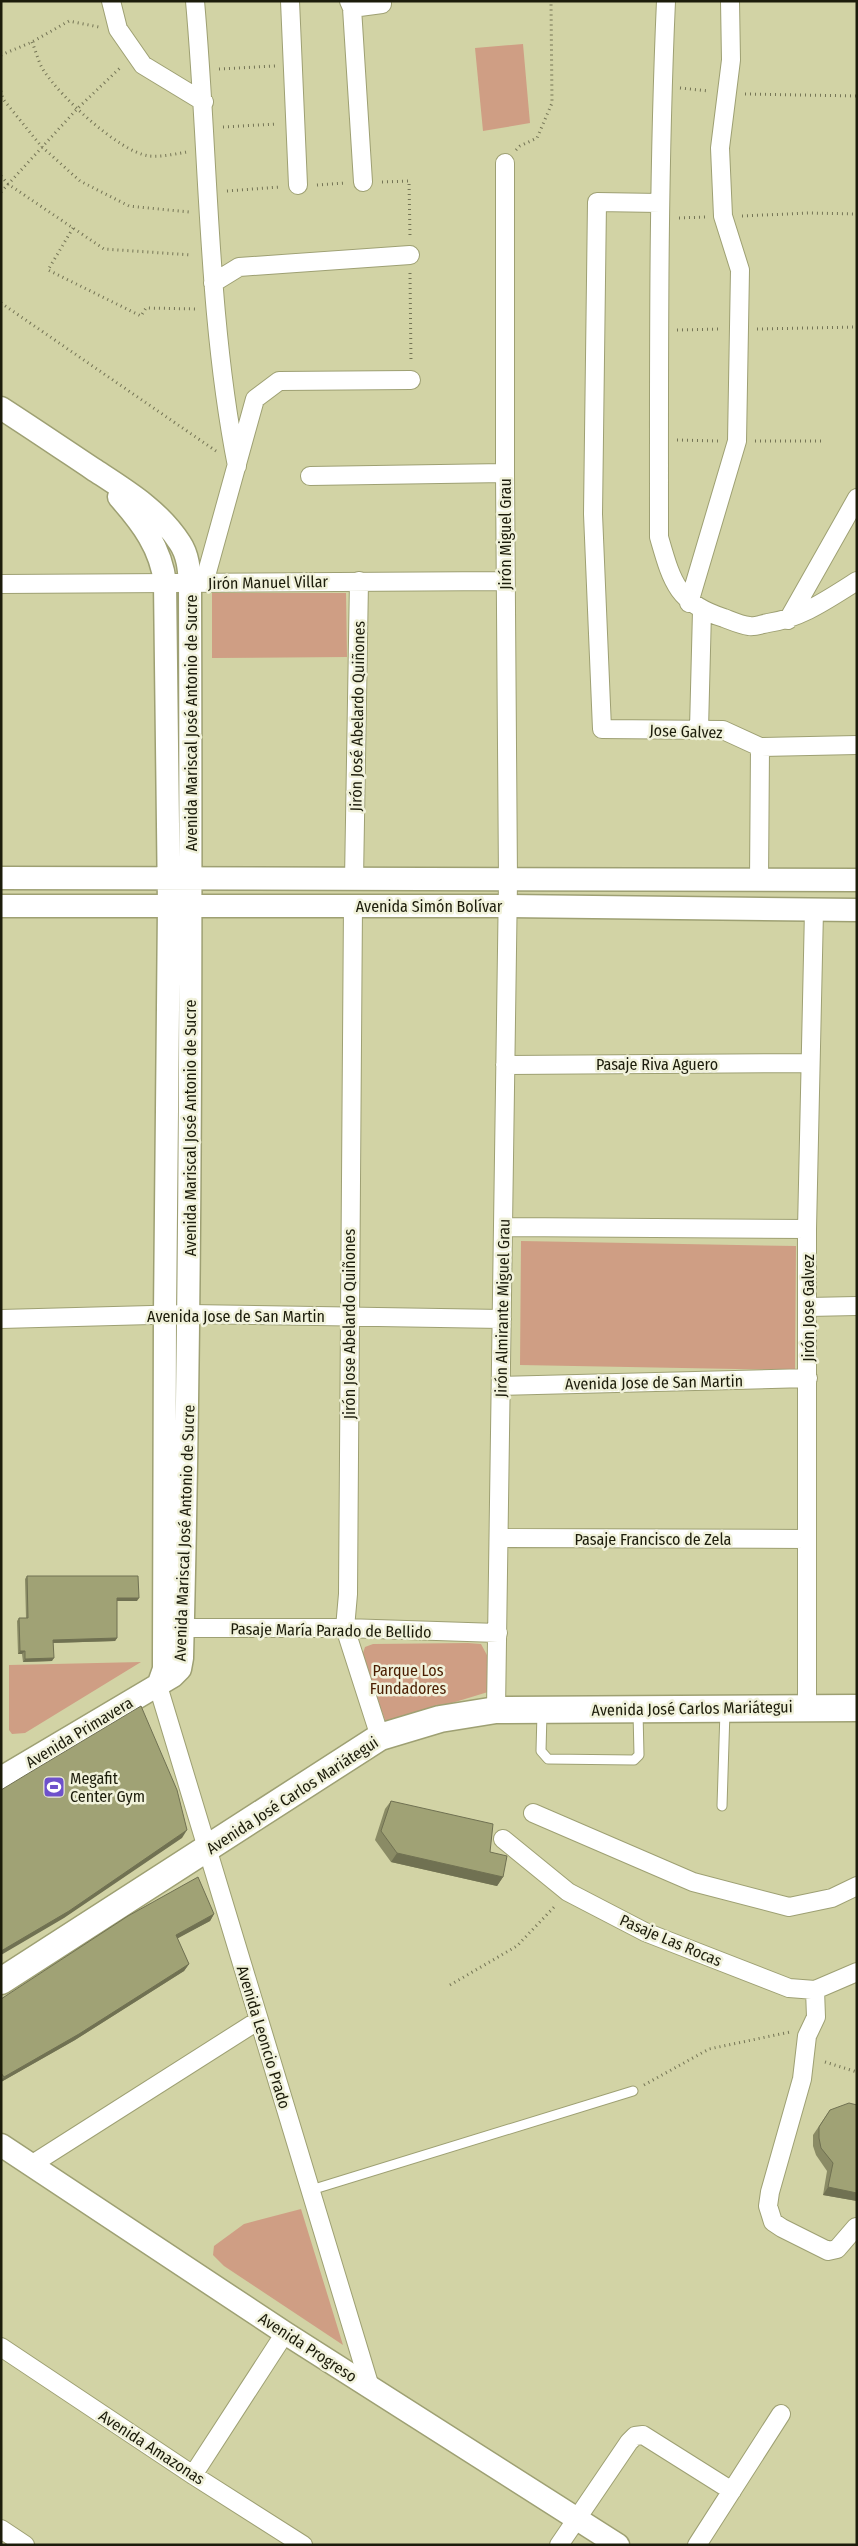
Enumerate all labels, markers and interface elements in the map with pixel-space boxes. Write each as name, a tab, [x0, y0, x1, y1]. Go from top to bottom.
street label: Jirón Miguel Grau	[496, 478, 515, 590]
street label: Jirón Manuel Villar	[208, 572, 329, 593]
street label: Avenida Mariscal José Antonio de Sucre	[182, 595, 201, 851]
street label: Jirón José Abelardo Quiñones	[346, 620, 369, 811]
street label: Jose Galvez	[649, 721, 723, 742]
street label: Avenida Simón Bolívar	[356, 897, 503, 916]
street label: Avenida Mariscal José Antonio de Sucre	[181, 1000, 200, 1256]
street label: Pasaje Riva Aguero	[596, 1055, 718, 1074]
street label: Jirón Almirante Miguel Grau	[491, 1219, 514, 1397]
street label: Jirón Jose Abelardo Quiñones	[340, 1229, 359, 1419]
street label: Jirón Jose Galvez	[799, 1254, 818, 1362]
street label: Avenida Jose de San Martin	[147, 1307, 325, 1326]
street label: Avenida Jose de San Martin	[565, 1371, 743, 1394]
street label: Avenida Mariscal José Antonio de Sucre	[171, 1404, 198, 1662]
street label: Pasaje Francisco de Zela	[575, 1530, 732, 1549]
street label: Pasaje María Parado de Bellido	[230, 1619, 432, 1642]
park label: Parque Los Fundadores	[370, 1661, 446, 1698]
street label: Avenida Primavera	[22, 1693, 136, 1772]
street label: Avenida José Carlos Mariátegui	[591, 1697, 793, 1720]
street label: Avenida José Carlos Mariátegui	[203, 1733, 382, 1858]
place label: Megafit Center Gym	[70, 1769, 145, 1806]
sports icon: Megafit Center Gym	[42, 1775, 66, 1799]
street label: Pasaje Las Rocas	[617, 1910, 725, 1971]
street label: Avenida Leoncio Prado	[233, 1963, 294, 2111]
street label: Avenida Progreso	[255, 2309, 360, 2386]
street label: Avenida Amazonas	[95, 2406, 208, 2489]

